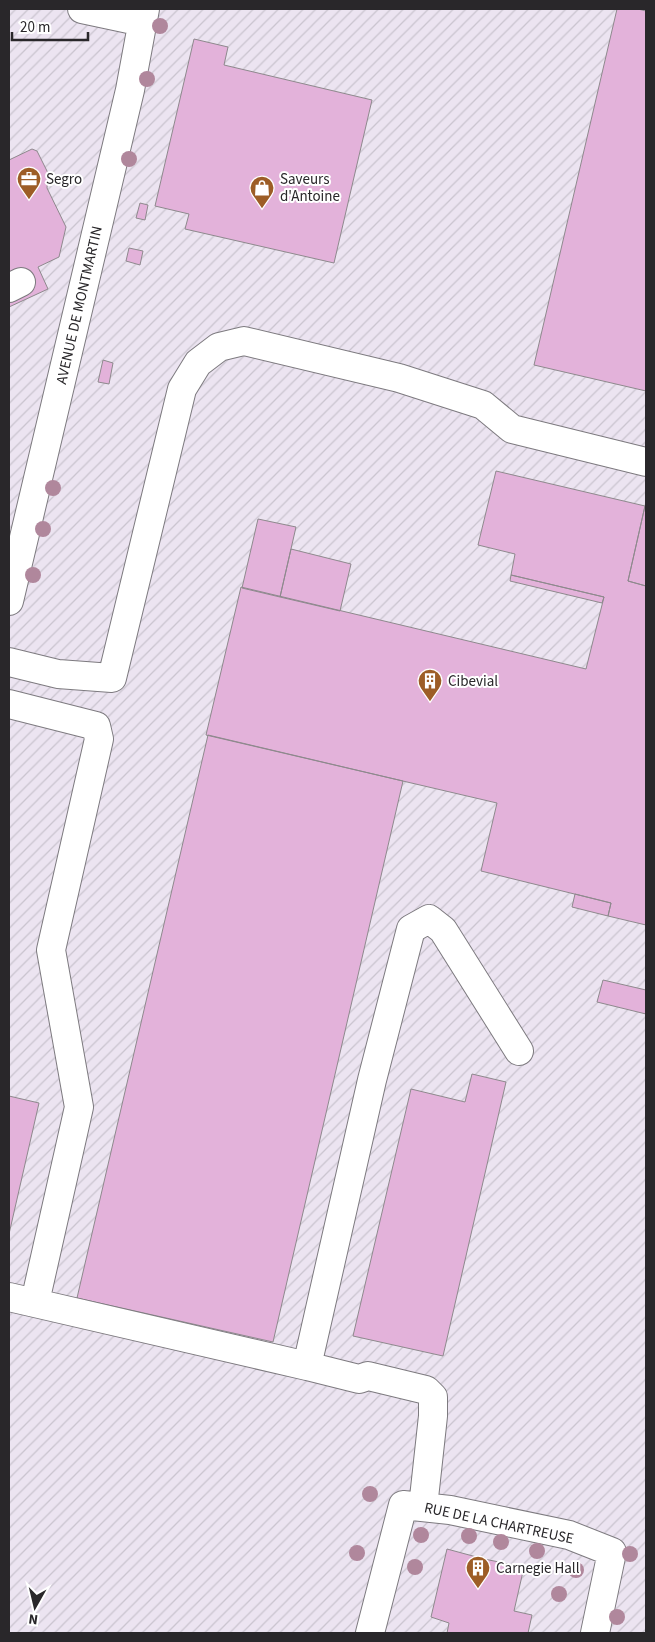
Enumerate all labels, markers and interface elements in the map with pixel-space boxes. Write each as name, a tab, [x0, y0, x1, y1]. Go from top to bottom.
scale bar	[12, 10, 89, 42]
text: 20 m	[20, 17, 50, 38]
office icon: Segro	[16, 166, 42, 200]
place label: Segro	[46, 169, 82, 190]
place label: Saveurs d'Antoine	[280, 169, 340, 207]
shop icon: Saveurs d'Antoine	[249, 175, 275, 209]
street label: AVENUE DE MONTMARTIN	[51, 224, 108, 386]
building icon: Cibevial	[417, 668, 443, 702]
place label: Cibevial	[448, 671, 498, 692]
street label: RUE DE LA CHARTREUSE	[422, 1497, 576, 1550]
building icon: Carnegie Hall	[465, 1555, 491, 1589]
place label: Carnegie Hall	[496, 1558, 580, 1579]
north arrow	[10, 1582, 60, 1632]
text: N	[27, 1608, 39, 1629]

